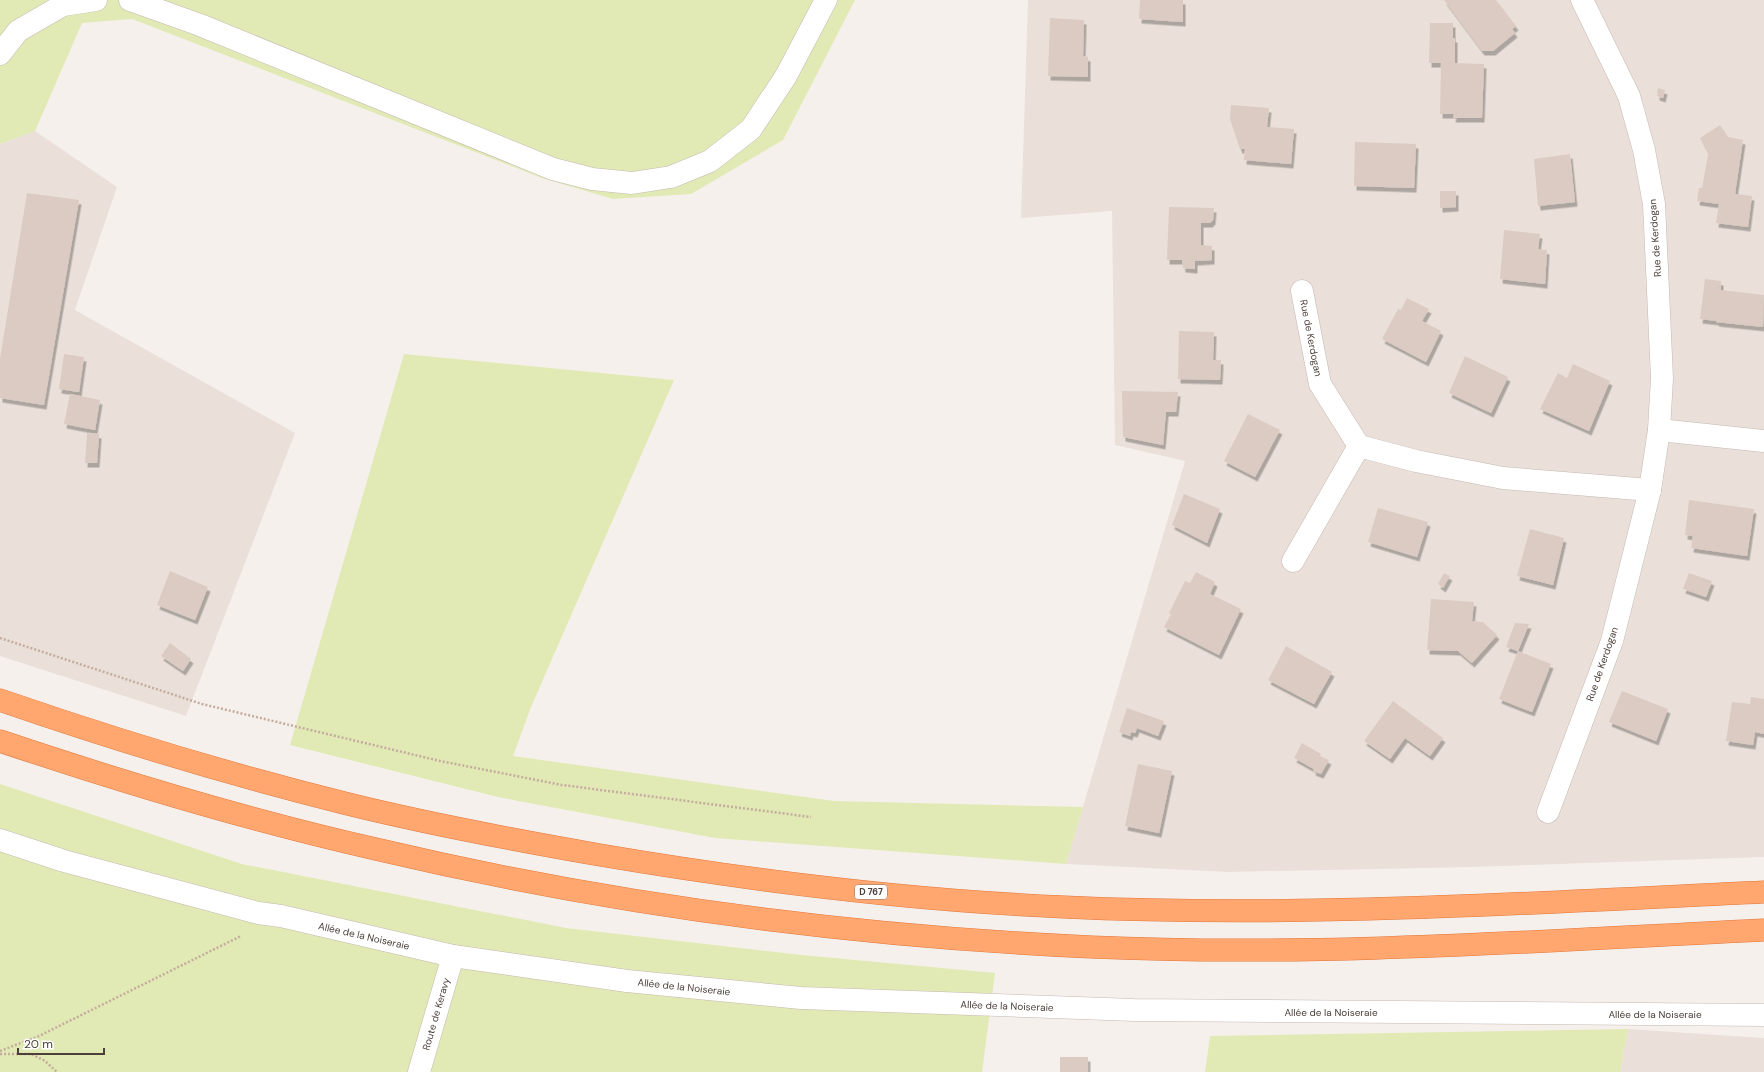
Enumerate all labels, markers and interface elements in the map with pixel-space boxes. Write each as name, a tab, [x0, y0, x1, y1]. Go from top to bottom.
street label: Rue de Kerdogan	[1646, 198, 1664, 277]
street label: Rue de Kerdogan	[1297, 298, 1325, 378]
street label: Rue de Kerdogan	[1583, 625, 1621, 703]
road number: D 767	[855, 885, 887, 899]
street label: Allée de la Noiseraie	[317, 919, 411, 953]
street label: Route de Keravy	[419, 976, 453, 1052]
street label: Allée de la Noiseraie	[637, 976, 731, 998]
street label: Allée de la Noiseraie	[960, 998, 1054, 1014]
street label: Allée de la Noiseraie	[1284, 1006, 1378, 1019]
street label: Allée de la Noiseraie	[1608, 1008, 1702, 1021]
scale bar	[18, 1030, 104, 1056]
text: 20 m	[24, 1036, 53, 1052]

